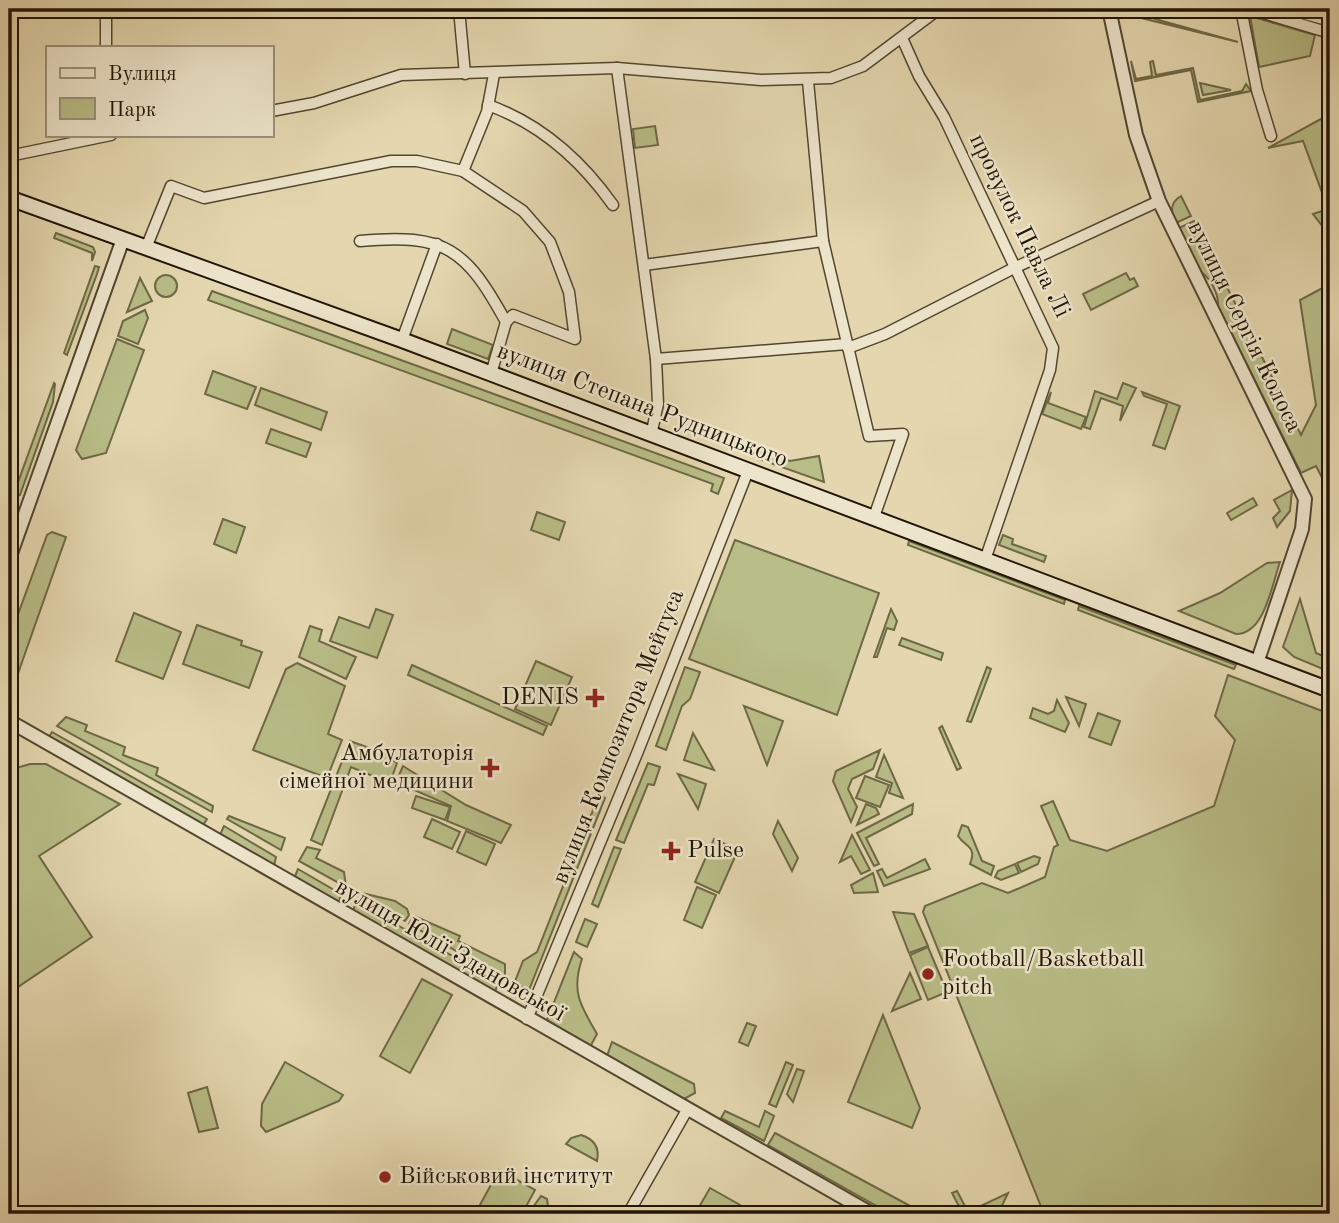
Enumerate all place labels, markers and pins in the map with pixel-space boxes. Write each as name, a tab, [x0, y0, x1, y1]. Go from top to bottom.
place label: DENIS	[501, 686, 579, 710]
marker: DENIS	[585, 688, 605, 708]
place label: Амбулаторія сімейної медицини	[279, 742, 474, 794]
marker: Амбулаторія сімейної медицини	[480, 758, 500, 778]
place label: Pulse	[687, 839, 744, 863]
marker: Pulse	[661, 841, 681, 861]
place label: Football/Basketball pitch	[942, 948, 1144, 1000]
marker: Football/Basketball pitch	[920, 966, 936, 982]
place label: Військовий інститут	[399, 1165, 613, 1189]
marker: Військовий інститут	[377, 1169, 393, 1185]

